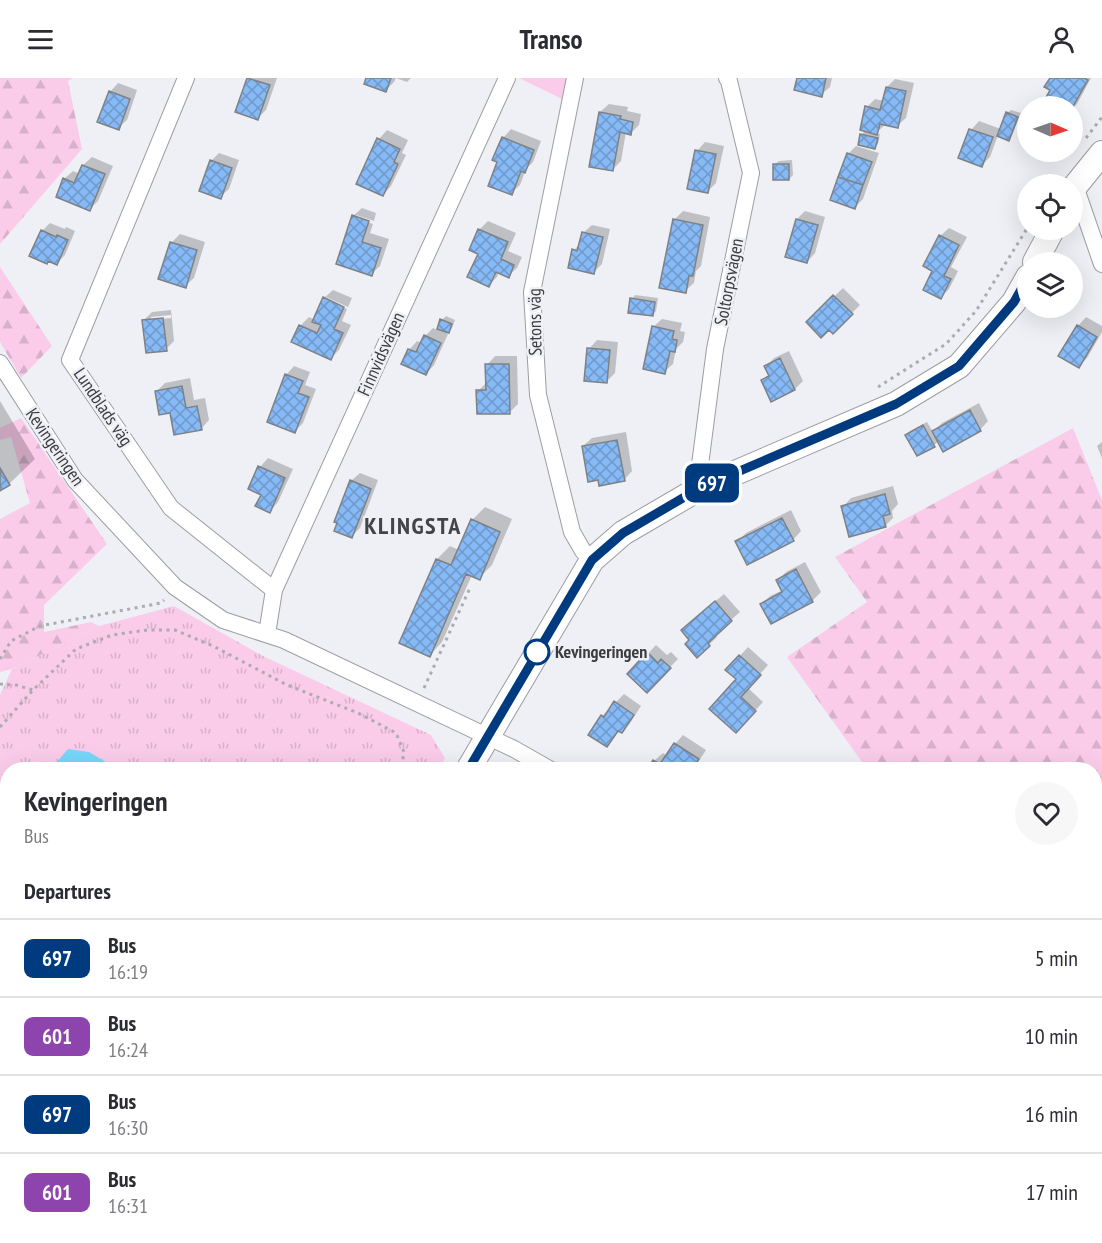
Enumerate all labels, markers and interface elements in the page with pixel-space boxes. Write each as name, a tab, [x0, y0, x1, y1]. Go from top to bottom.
text: Transo	[519, 22, 583, 56]
icon: menu	[24, 23, 57, 56]
icon: person	[1045, 23, 1078, 56]
north arrow	[1017, 96, 1083, 162]
map controls	[1017, 96, 1083, 318]
button: locate	[1017, 174, 1083, 240]
street label: Soltorpsvägen	[709, 236, 748, 327]
button: layers	[1017, 252, 1083, 318]
street label: Setons väg	[522, 288, 547, 356]
street label: Finnvidsvägen	[352, 308, 409, 399]
street label: Lundblads väg	[69, 363, 138, 450]
street label: Kevingeringen	[21, 403, 90, 490]
line badge: 697	[678, 464, 746, 502]
text: 697	[697, 470, 727, 497]
district label: KLINGSTA	[364, 510, 462, 541]
marker: Kevingeringen	[524, 639, 550, 665]
place label: Kevingeringen	[555, 640, 647, 663]
text: Kevingeringen	[24, 782, 168, 819]
button: heart	[1015, 782, 1078, 845]
text: Bus	[24, 823, 49, 849]
text: Departures	[24, 877, 111, 905]
text: Bus	[108, 931, 136, 959]
text: 5 min	[1035, 944, 1078, 972]
text: 697	[42, 945, 72, 972]
text: 16:19	[108, 959, 148, 985]
text: Bus	[108, 1009, 136, 1037]
text: 10 min	[1025, 1022, 1078, 1050]
text: 601	[42, 1023, 72, 1050]
text: 16:24	[108, 1037, 148, 1063]
text: Bus	[108, 1087, 136, 1115]
text: 16 min	[1025, 1100, 1078, 1128]
text: 697	[42, 1101, 72, 1128]
text: 16:30	[108, 1115, 148, 1141]
text: Bus	[108, 1165, 136, 1193]
text: 17 min	[1026, 1178, 1078, 1206]
text: 601	[42, 1179, 72, 1206]
text: 16:31	[108, 1193, 148, 1219]

